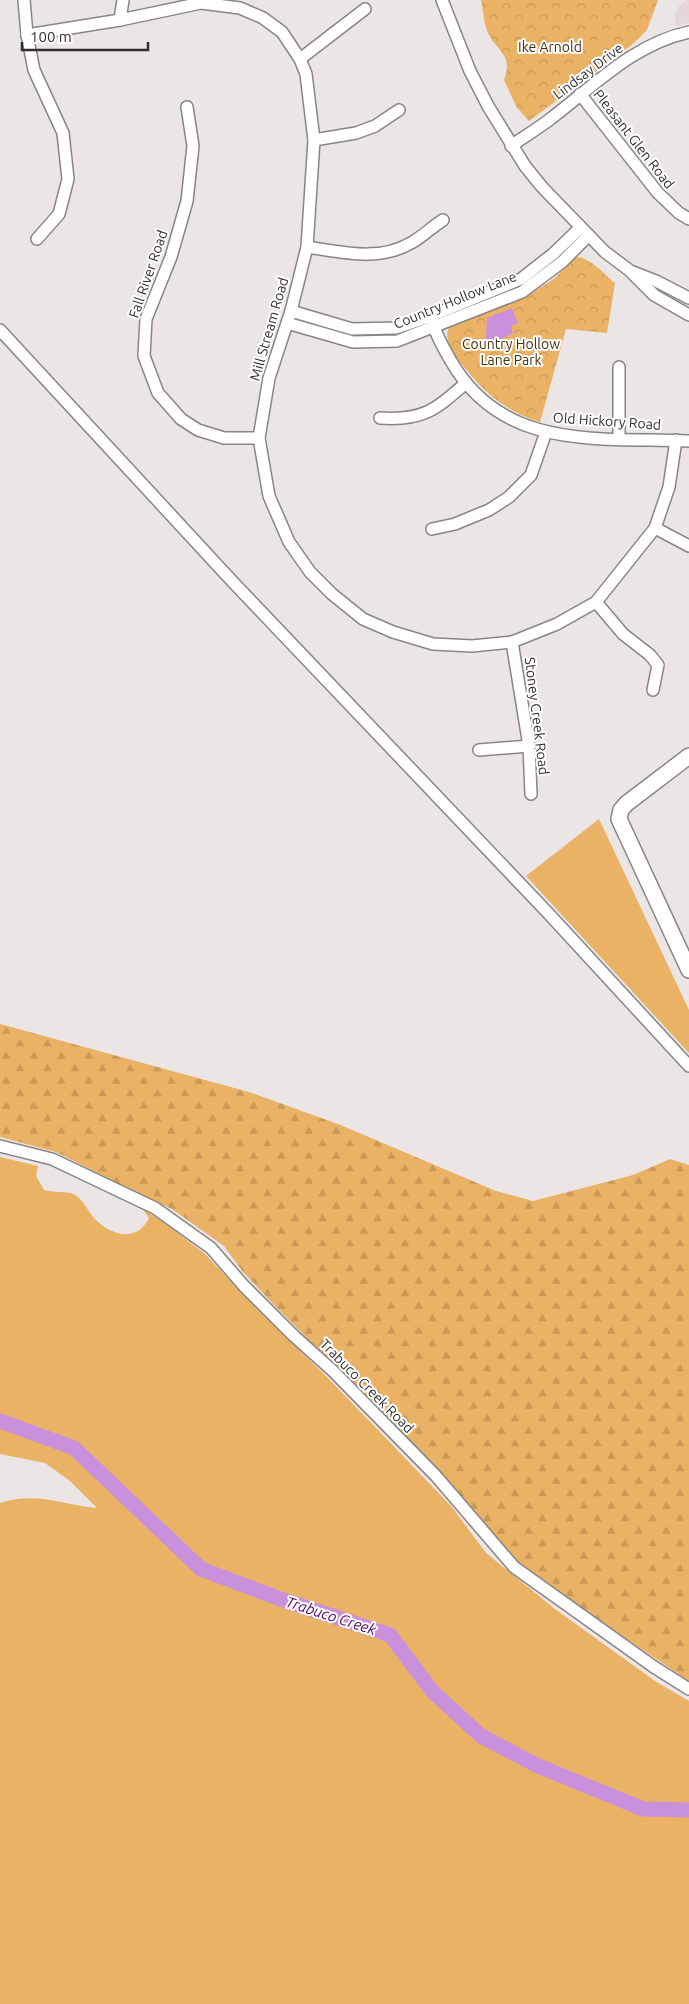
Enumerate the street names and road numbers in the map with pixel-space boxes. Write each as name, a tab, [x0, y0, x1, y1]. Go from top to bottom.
street label: Lindsay Drive	[550, 40, 626, 102]
street label: Pleasant Glen Road	[590, 86, 678, 192]
street label: Fall River Road	[125, 228, 171, 320]
street label: Country Hollow Lane	[391, 268, 519, 332]
street label: Mill Stream Road	[247, 275, 291, 383]
street label: Old Hickory Road	[552, 409, 662, 433]
street label: Stoney Creek Road	[522, 656, 552, 776]
street label: Trabuco Creek Road	[317, 1336, 417, 1436]

